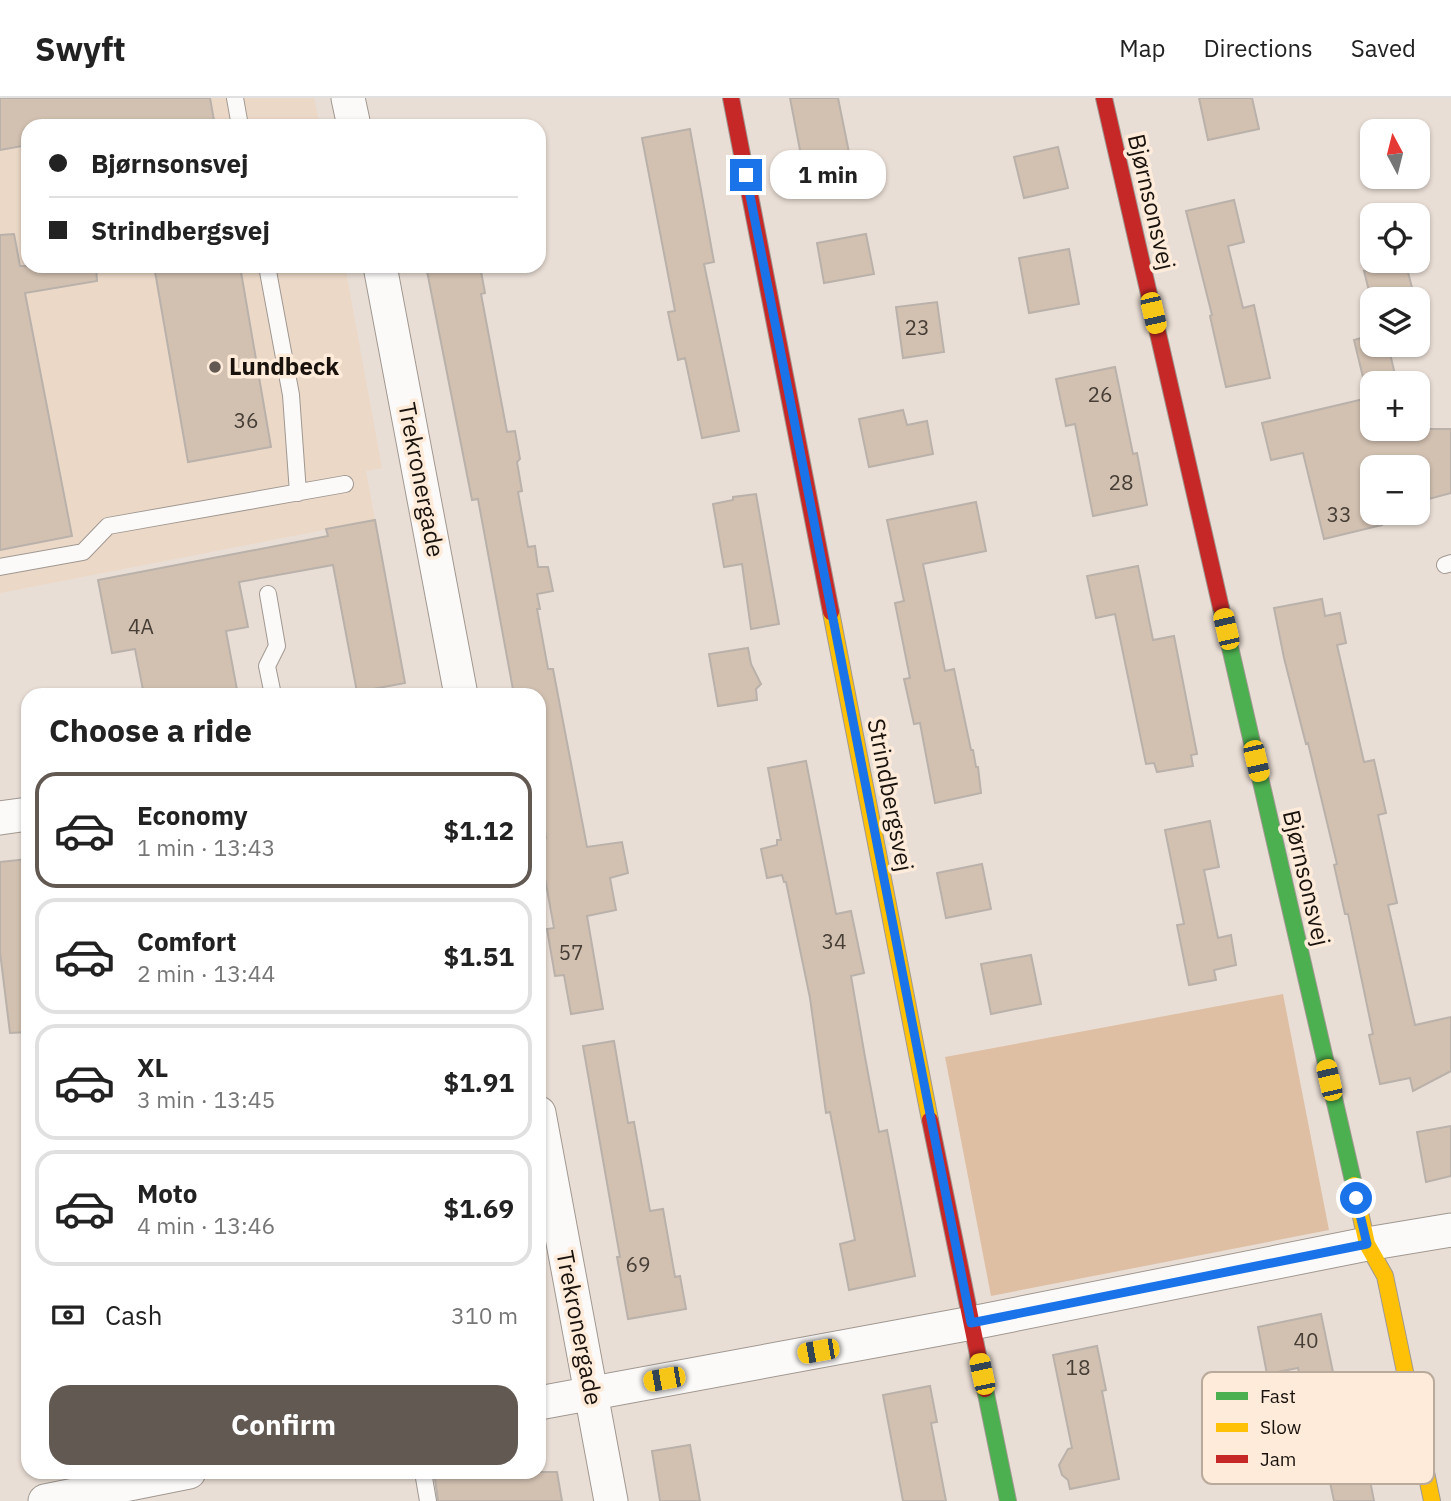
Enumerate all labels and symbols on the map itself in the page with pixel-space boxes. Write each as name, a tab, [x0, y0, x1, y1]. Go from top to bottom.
north arrow	[1360, 119, 1430, 189]
street label: Bjørnsonsvej	[1121, 131, 1183, 273]
callout: 1 min	[770, 150, 886, 200]
route end	[730, 159, 762, 191]
car	[1139, 290, 1168, 336]
house number: 23	[904, 313, 930, 341]
place label: Lundbeck	[229, 350, 339, 382]
marker: Lundbeck	[207, 359, 223, 375]
house number: 26	[1087, 380, 1113, 408]
street label: Trekronergade	[391, 400, 453, 560]
house number: 36	[233, 406, 259, 434]
house number: 28	[1108, 468, 1134, 496]
house number: 33	[1326, 500, 1352, 528]
car	[1212, 606, 1241, 652]
house number: 4A	[128, 612, 154, 640]
street label: Strindbergsvej	[860, 716, 921, 874]
car	[1242, 738, 1271, 784]
street label: Bjørnsonsvej	[1276, 807, 1338, 949]
house number: 34	[821, 927, 847, 955]
house number: 57	[558, 938, 584, 966]
car	[1315, 1057, 1344, 1103]
route start	[1340, 1182, 1372, 1214]
street label: Trekronergade	[549, 1248, 611, 1408]
house number: 69	[625, 1250, 651, 1278]
house number: 40	[1293, 1326, 1319, 1354]
car	[796, 1337, 841, 1365]
car	[968, 1351, 997, 1397]
house number: 18	[1065, 1353, 1091, 1381]
car	[642, 1365, 687, 1393]
legend	[1202, 1372, 1434, 1484]
text: Fast	[1260, 1384, 1296, 1408]
text: Slow	[1260, 1415, 1301, 1439]
text: Jam	[1260, 1447, 1296, 1471]

